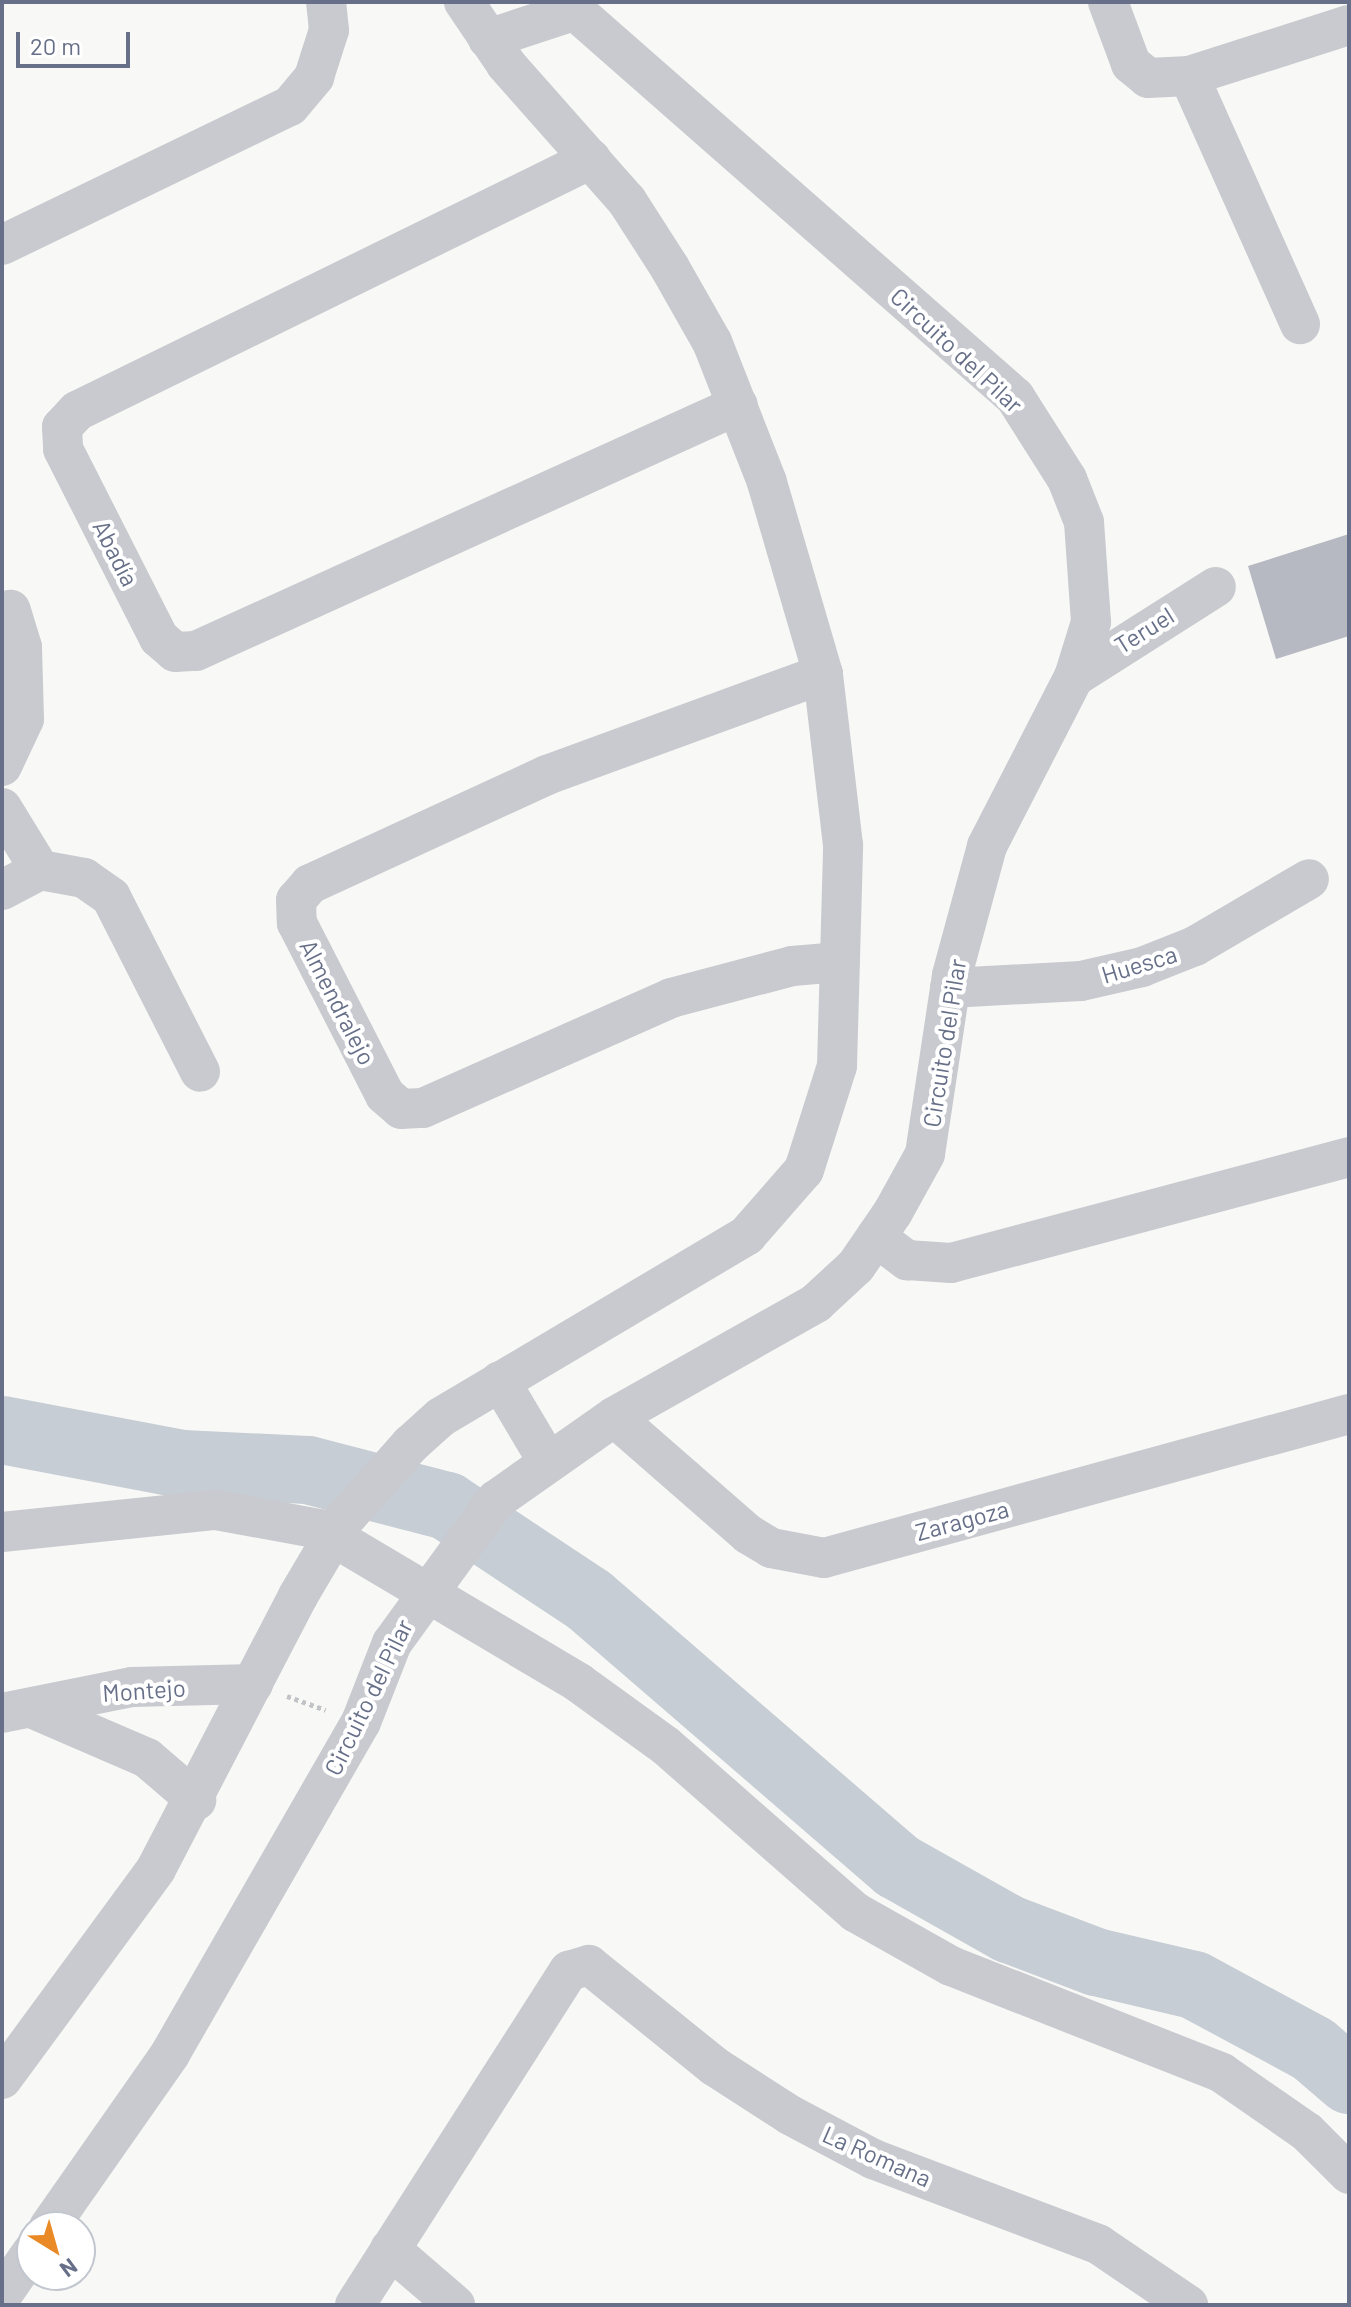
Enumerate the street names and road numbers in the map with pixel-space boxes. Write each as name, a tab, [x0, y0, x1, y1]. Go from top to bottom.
street label: Circuito del Pilar	[885, 281, 1029, 419]
street label: Abadía	[87, 515, 145, 591]
street label: Teruel	[1109, 601, 1179, 659]
street label: Almendralejo	[294, 935, 382, 1069]
street label: Huesca	[1098, 939, 1180, 989]
street label: Circuito del Pilar	[916, 957, 972, 1129]
street label: Zaragoza	[912, 1494, 1012, 1546]
street label: Circuito del Pilar	[318, 1614, 418, 1780]
street label: Montejo	[101, 1673, 187, 1707]
street label: La Romana	[818, 2119, 936, 2193]

